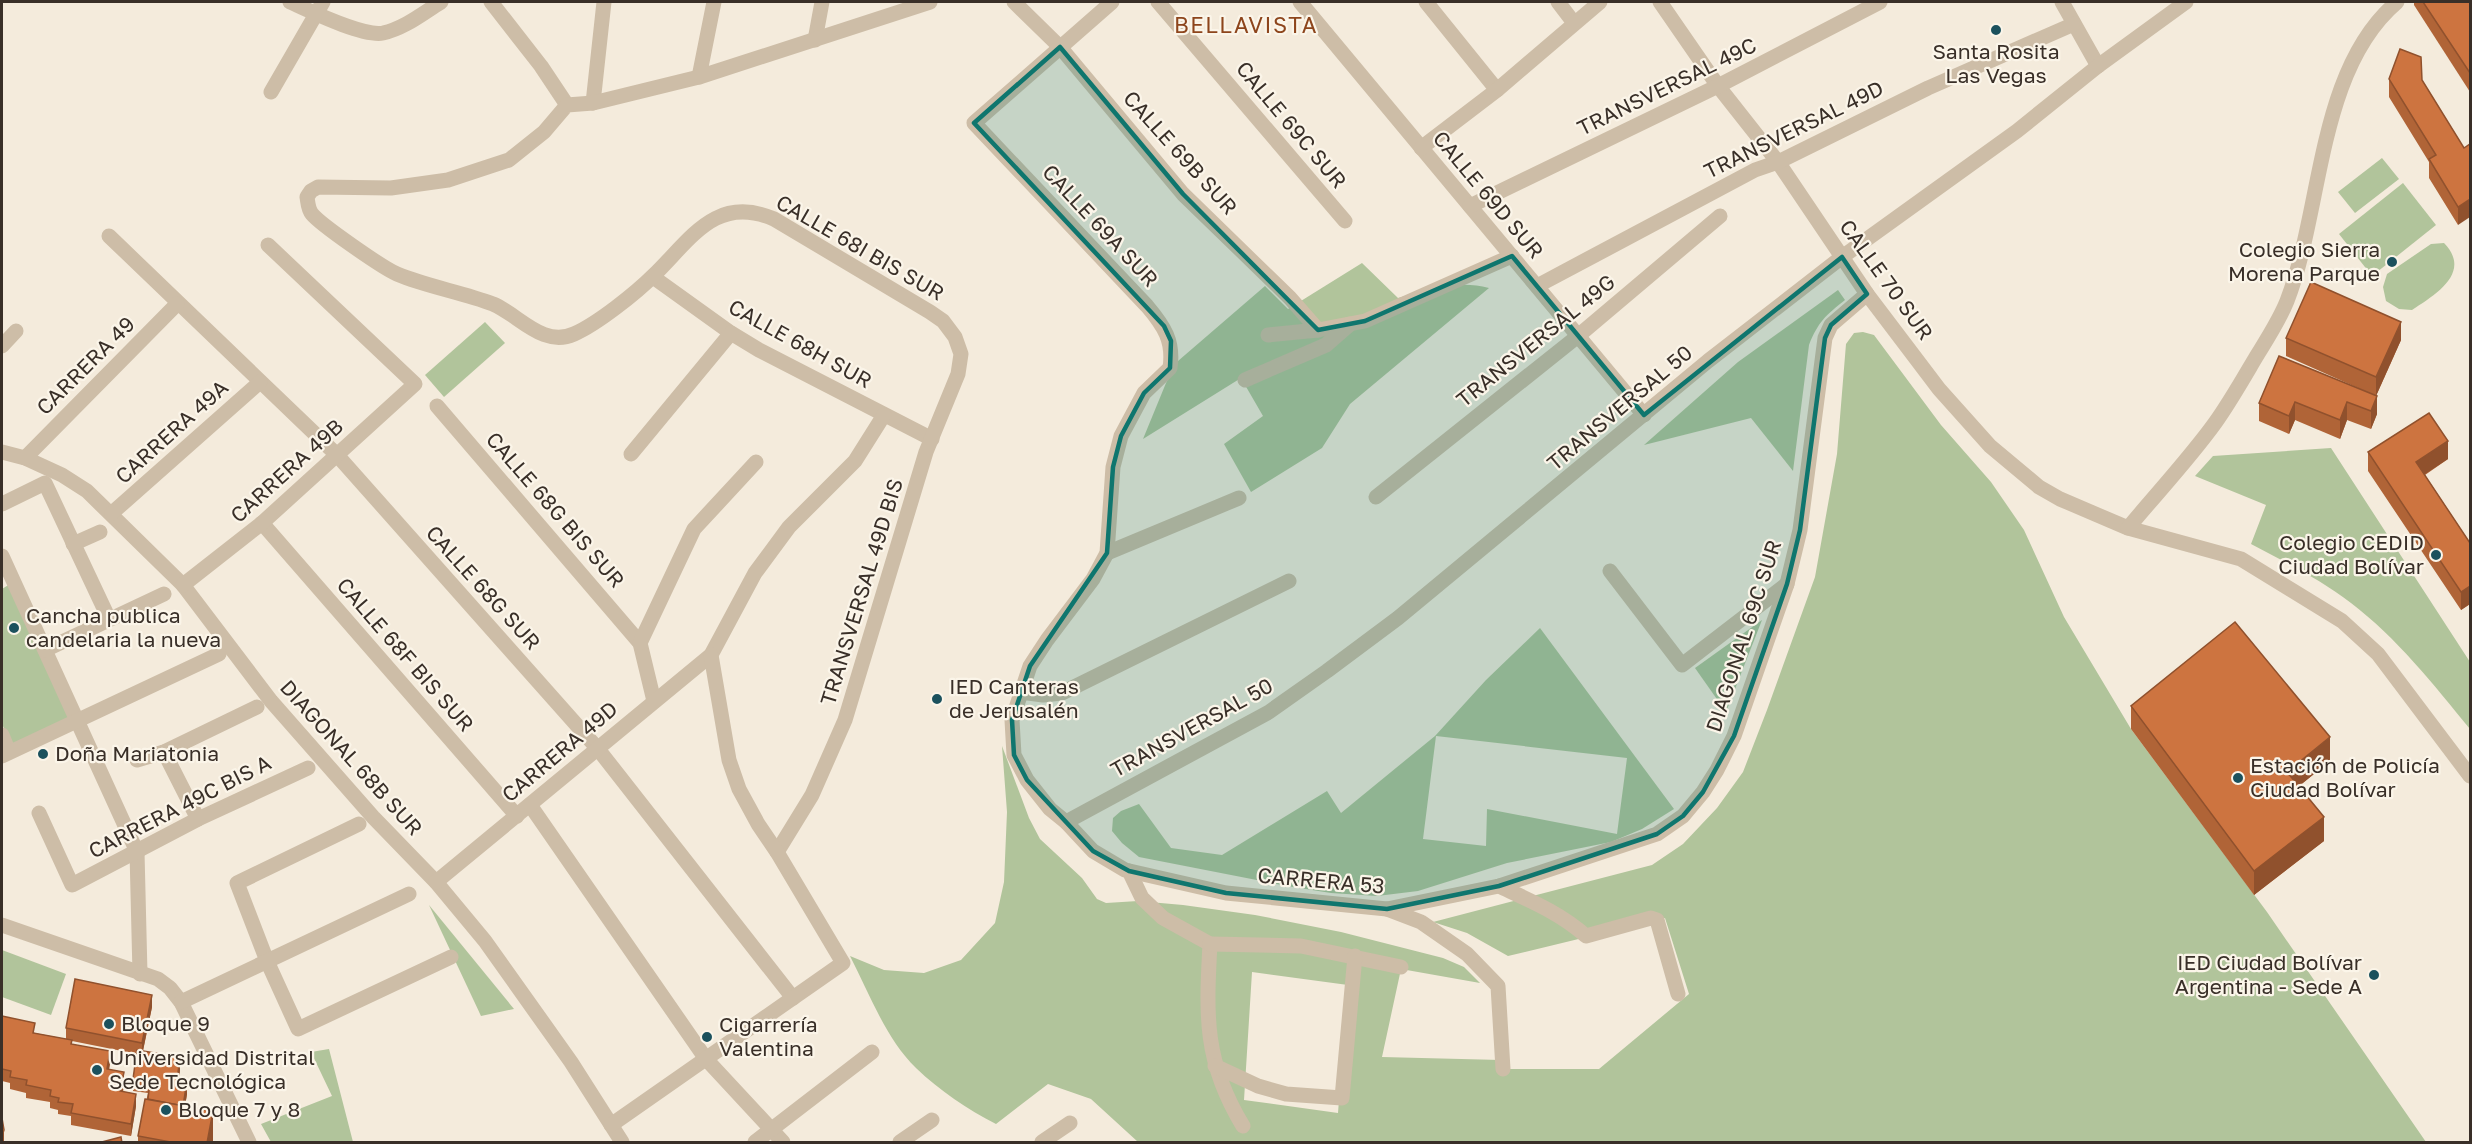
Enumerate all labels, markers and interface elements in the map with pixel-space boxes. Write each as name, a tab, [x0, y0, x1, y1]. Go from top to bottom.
district label: BELLAVISTA	[1174, 11, 1318, 38]
marker: Santa Rosita Las Vegas	[1989, 23, 2003, 37]
street label: TRANSVERSAL 49C	[1573, 31, 1760, 141]
place label: Santa Rosita Las Vegas	[1932, 38, 2060, 88]
street label: CALLE 69C SUR	[1231, 56, 1352, 193]
street label: TRANSVERSAL 49D	[1700, 74, 1888, 184]
street label: CALLE 69B SUR	[1118, 85, 1243, 220]
street label: CALLE 69D SUR	[1428, 125, 1550, 263]
street label: CALLE 69A SUR	[1037, 159, 1164, 292]
street label: CALLE 68I BIS SUR	[772, 188, 949, 306]
street label: CALLE 70 SUR	[1834, 214, 1939, 345]
place label: Colegio Sierra Morena Parque	[2228, 236, 2380, 286]
marker: Colegio Sierra Morena Parque	[2385, 255, 2399, 269]
street label: TRANSVERSAL 49G	[1451, 268, 1620, 412]
street label: CALLE 68H SUR	[724, 293, 877, 393]
street label: CARRERA 49	[31, 311, 140, 420]
street label: TRANSVERSAL 50	[1542, 339, 1697, 475]
street label: CARRERA 49A	[110, 374, 233, 489]
street label: CARRERA 49B	[225, 413, 348, 528]
street label: CALLE 68G BIS SUR	[481, 426, 630, 593]
street label: TRANSVERSAL 49D BIS	[814, 475, 908, 708]
street label: CALLE 68G SUR	[421, 520, 546, 655]
place label: Colegio CEDID Ciudad Bolívar	[2278, 529, 2424, 579]
street label: DIAGONAL 69C SUR	[1700, 536, 1786, 735]
marker: Colegio CEDID Ciudad Bolívar	[2429, 548, 2443, 562]
street label: CALLE 68F BIS SUR	[332, 572, 480, 737]
place label: Cancha publica candelaria la nueva	[26, 602, 221, 652]
marker: Cancha publica candelaria la nueva	[7, 621, 21, 635]
street label: TRANSVERSAL 50	[1106, 672, 1277, 782]
place label: IED Canteras de Jerusalén	[949, 673, 1079, 723]
street label: DIAGONAL 68B SUR	[275, 674, 428, 841]
marker: IED Canteras de Jerusalén	[930, 692, 944, 706]
street label: CARRERA 49D	[496, 695, 623, 807]
place label: Doña Mariatonia	[55, 740, 219, 766]
marker: Doña Mariatonia	[36, 747, 50, 761]
street label: CARRERA 49C BIS A	[84, 749, 275, 863]
place label: Estación de Policía Ciudad Bolívar	[2250, 752, 2440, 802]
marker: Estación de Policía Ciudad Bolívar	[2231, 771, 2245, 785]
street label: CARRERA 53	[1257, 862, 1386, 899]
place label: IED Ciudad Bolívar Argentina - Sede A	[2175, 949, 2362, 999]
marker: IED Ciudad Bolívar Argentina - Sede A	[2367, 968, 2381, 982]
place label: Bloque 9	[121, 1010, 210, 1036]
place label: Cigarrería Valentina	[719, 1011, 818, 1061]
marker: Bloque 9	[102, 1017, 116, 1031]
marker: Cigarrería Valentina	[700, 1030, 714, 1044]
place label: Universidad Distrital Sede Tecnológica	[109, 1044, 315, 1094]
marker: Universidad Distrital Sede Tecnológica	[90, 1063, 104, 1077]
place label: Bloque 7 y 8	[178, 1096, 300, 1122]
marker: Bloque 7 y 8	[159, 1103, 173, 1117]

